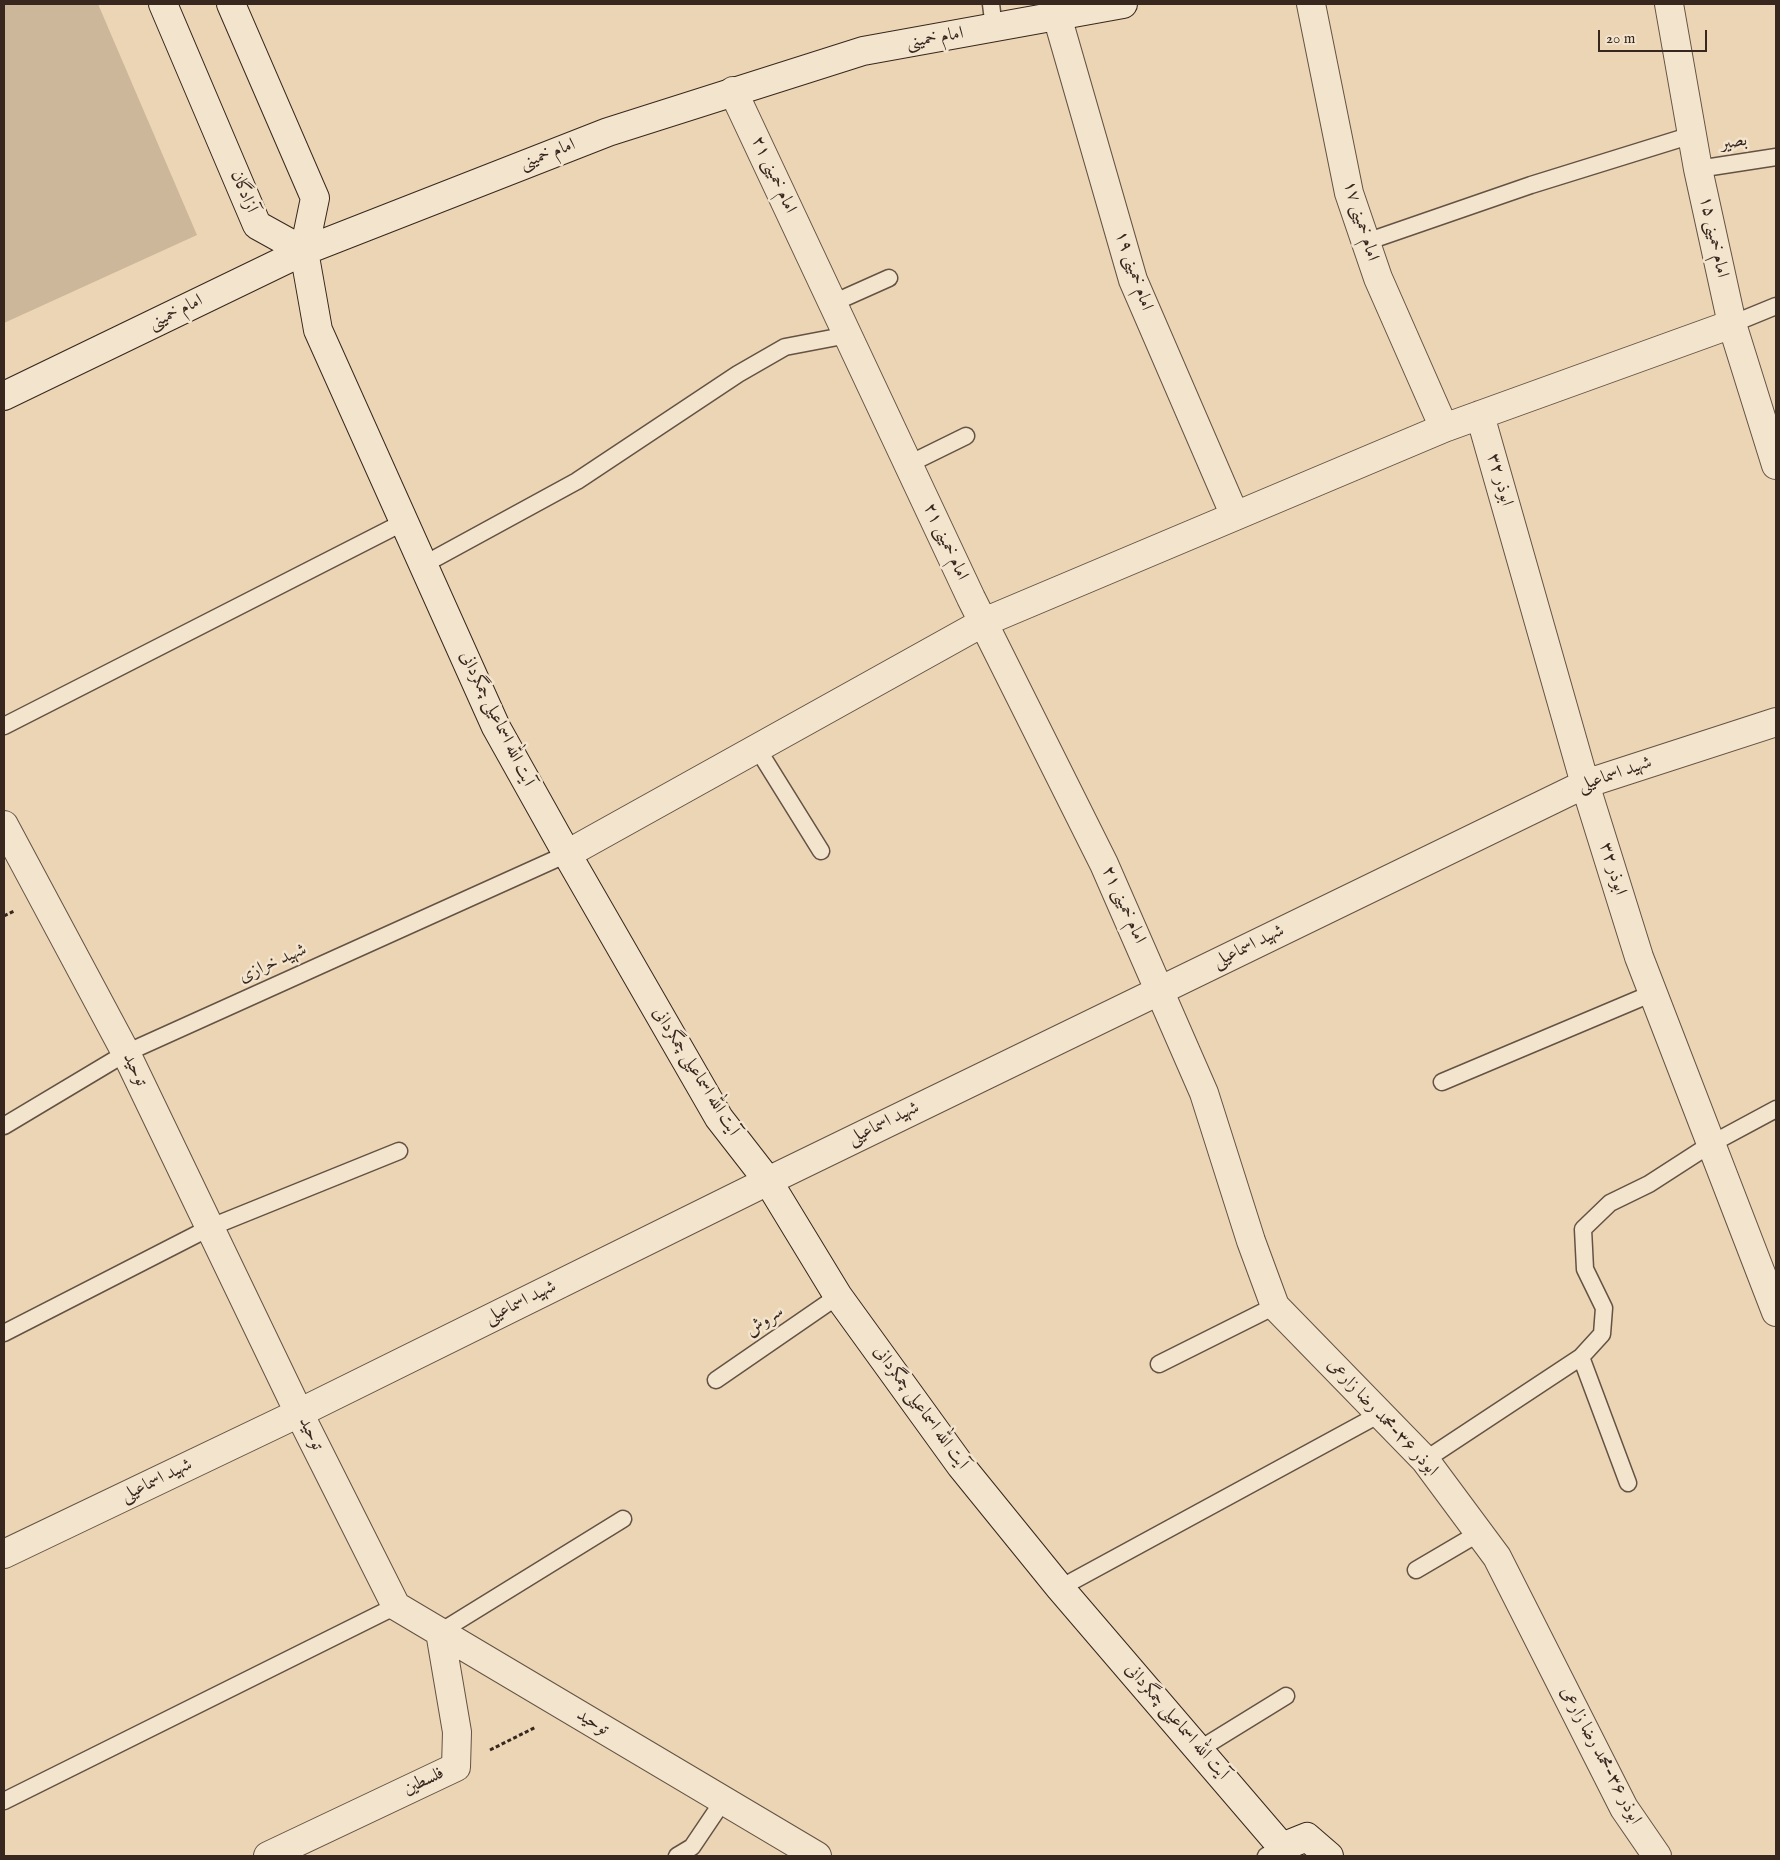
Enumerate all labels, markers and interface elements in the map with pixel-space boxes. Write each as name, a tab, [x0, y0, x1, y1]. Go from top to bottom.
scale bar	[1600, 20, 1709, 52]
street label: امام خمینی	[905, 23, 965, 55]
text: 20 m	[1606, 29, 1635, 48]
street label: بصیر	[1719, 130, 1749, 156]
street label: امام خمینی ۲۱	[746, 133, 800, 217]
street label: امام خمینی	[517, 135, 579, 175]
street label: آزادگان	[224, 168, 262, 216]
street label: امام خمینی ۱۷	[1338, 178, 1382, 264]
street label: امام خمینی ۱۵	[1694, 194, 1732, 280]
street label: امام خمینی ۱۹	[1109, 228, 1157, 314]
street label: امام خمینی	[145, 291, 207, 335]
street label: ابوذر ۳۲	[1481, 451, 1517, 509]
street label: امام خمینی ۲۱	[918, 500, 972, 584]
street label: آیت الله اسماعیلی چمگردانی	[454, 648, 538, 790]
street label: شهید اسماعیلی	[1575, 752, 1655, 798]
street label: ابوذر ۳۲	[1594, 840, 1630, 898]
street label: امام خمینی ۲۱	[1096, 863, 1150, 947]
street label: شهید اسماعیلی	[1210, 920, 1288, 974]
street label: شهید خرازی	[236, 940, 310, 988]
street label: آیت الله اسماعیلی چمگردانی	[647, 1004, 743, 1140]
street label: توحید	[117, 1050, 151, 1090]
street label: شهید اسماعیلی	[845, 1097, 923, 1151]
street label: شهید اسماعیلی	[482, 1276, 560, 1330]
street label: سروش	[742, 1301, 788, 1343]
street label: آیت الله اسماعیلی چمگردانی	[868, 1342, 972, 1474]
street label: ابوذر ۳۶-محمد رضا زارعی	[1322, 1355, 1442, 1481]
street label: توحید	[293, 1414, 327, 1454]
street label: شهید اسماعیلی	[118, 1454, 196, 1508]
street label: آیت الله اسماعیلی چمگردانی	[1119, 1659, 1233, 1785]
street label: ابوذر ۳۶-محمد رضا زارعی	[1555, 1683, 1645, 1829]
street label: توحید	[572, 1705, 612, 1741]
street label: فلسطین	[400, 1763, 448, 1801]

